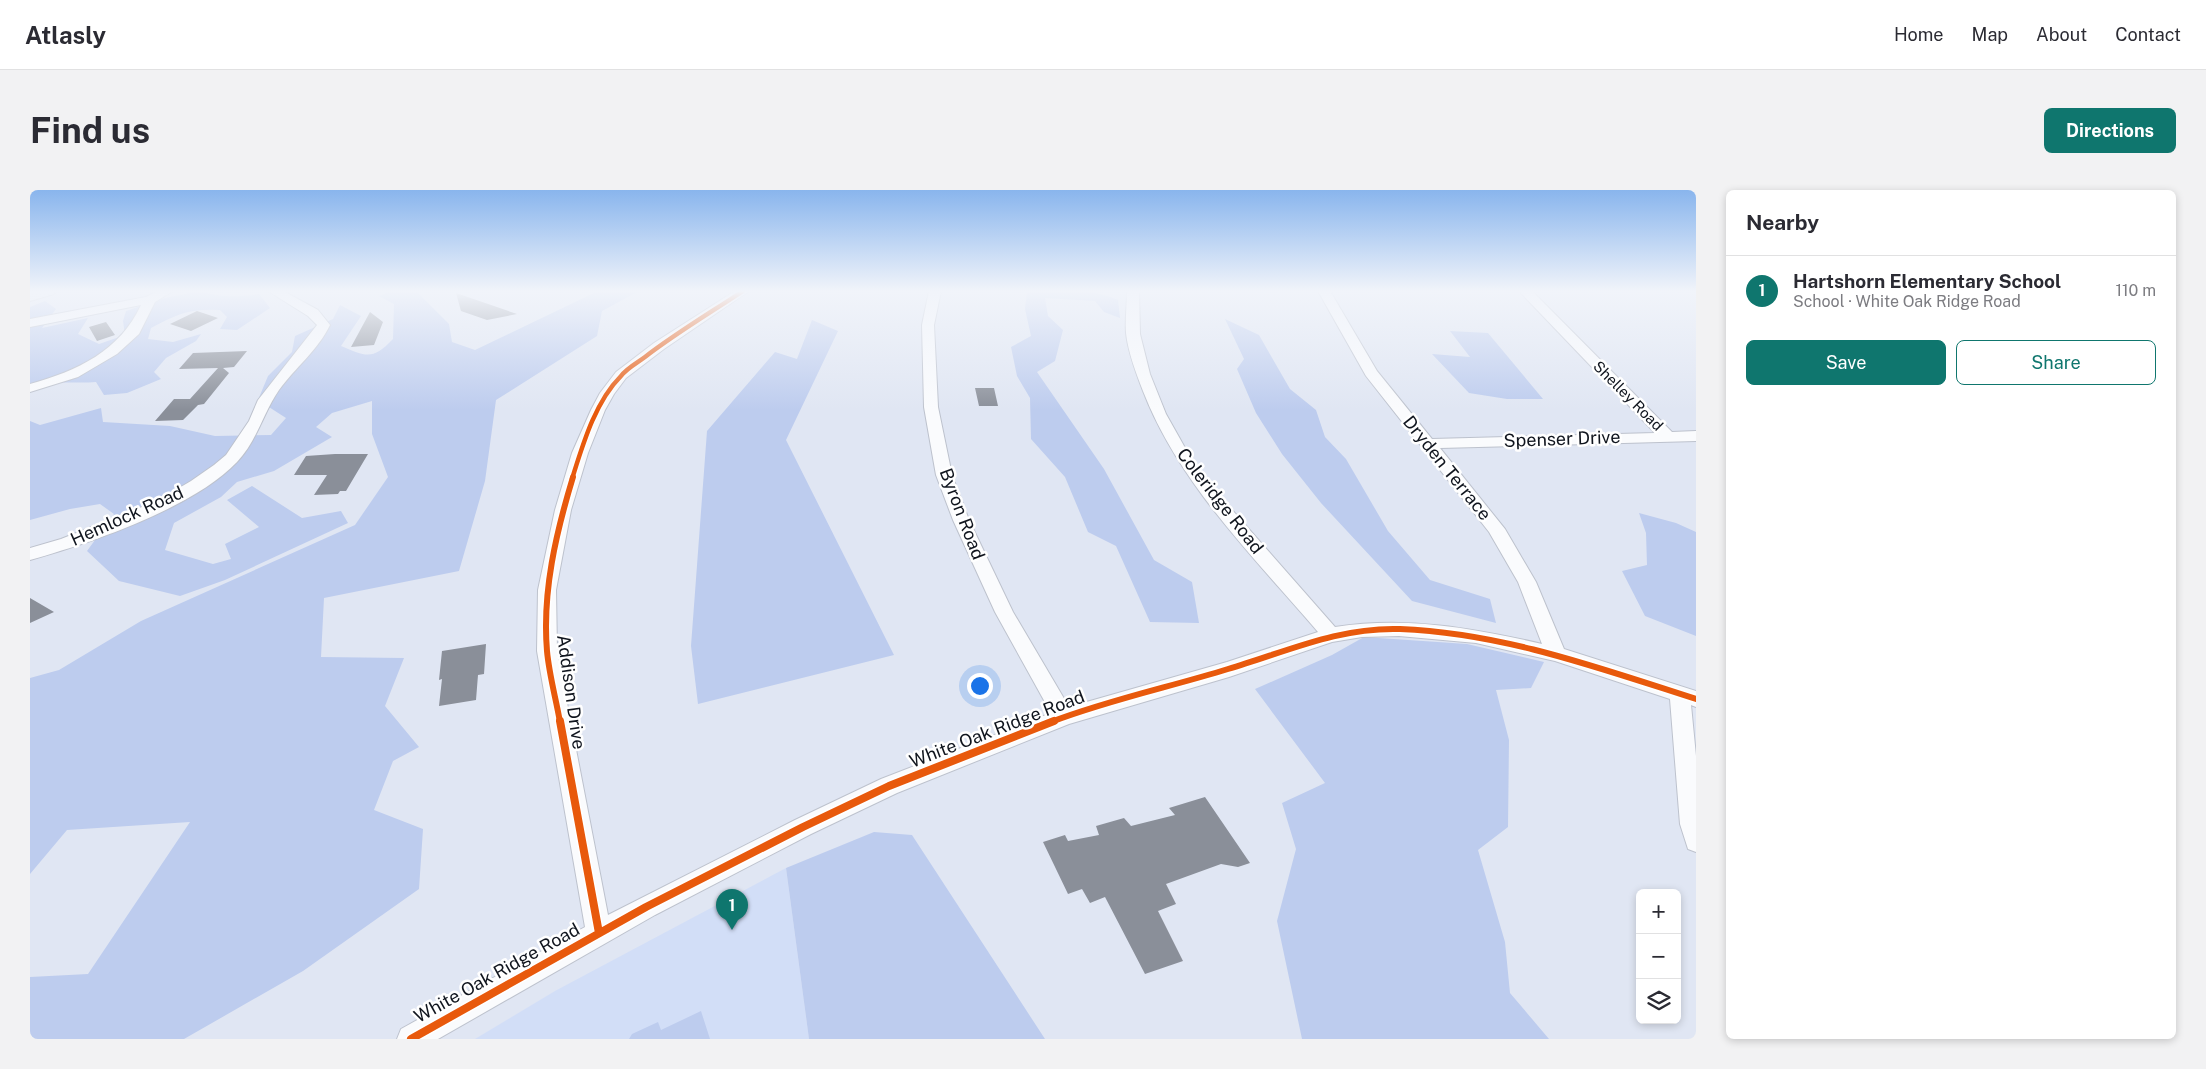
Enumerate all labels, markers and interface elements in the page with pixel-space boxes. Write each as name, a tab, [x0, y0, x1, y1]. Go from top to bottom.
text: Atlasly	[25, 21, 106, 49]
text: Home	[1894, 24, 1944, 45]
text: Map	[1972, 24, 2008, 45]
text: About	[2036, 24, 2087, 45]
text: Contact	[2115, 24, 2181, 45]
button: Directions	[2044, 108, 2176, 153]
text: Find us	[30, 110, 150, 151]
text: Nearby	[1746, 210, 1819, 235]
text: Hartshorn Elementary School	[1793, 270, 2061, 292]
text: 1	[1759, 281, 1765, 300]
text: 110 m	[2115, 281, 2156, 300]
text: School · White Oak Ridge Road	[1793, 292, 2021, 311]
button: Save	[1746, 340, 1946, 385]
button: Share	[1956, 340, 2156, 385]
street label: Shelley Road	[1590, 357, 1667, 434]
street label: Dryden Terrace	[1399, 411, 1496, 524]
street label: Spenser Drive	[1503, 426, 1621, 451]
street label: Coleridge Road	[1173, 444, 1268, 558]
street label: Byron Road	[935, 465, 989, 562]
street label: Hemlock Road	[67, 481, 187, 550]
street label: Addison Drive	[553, 633, 590, 751]
your location	[967, 673, 993, 699]
street label: White Oak Ridge Road	[906, 685, 1087, 772]
pin: 1	[716, 889, 748, 930]
map controls	[1636, 889, 1681, 1024]
button: +	[1636, 889, 1681, 934]
street label: White Oak Ridge Road	[410, 918, 583, 1027]
button: −	[1636, 934, 1681, 979]
button: layers	[1636, 979, 1681, 1024]

